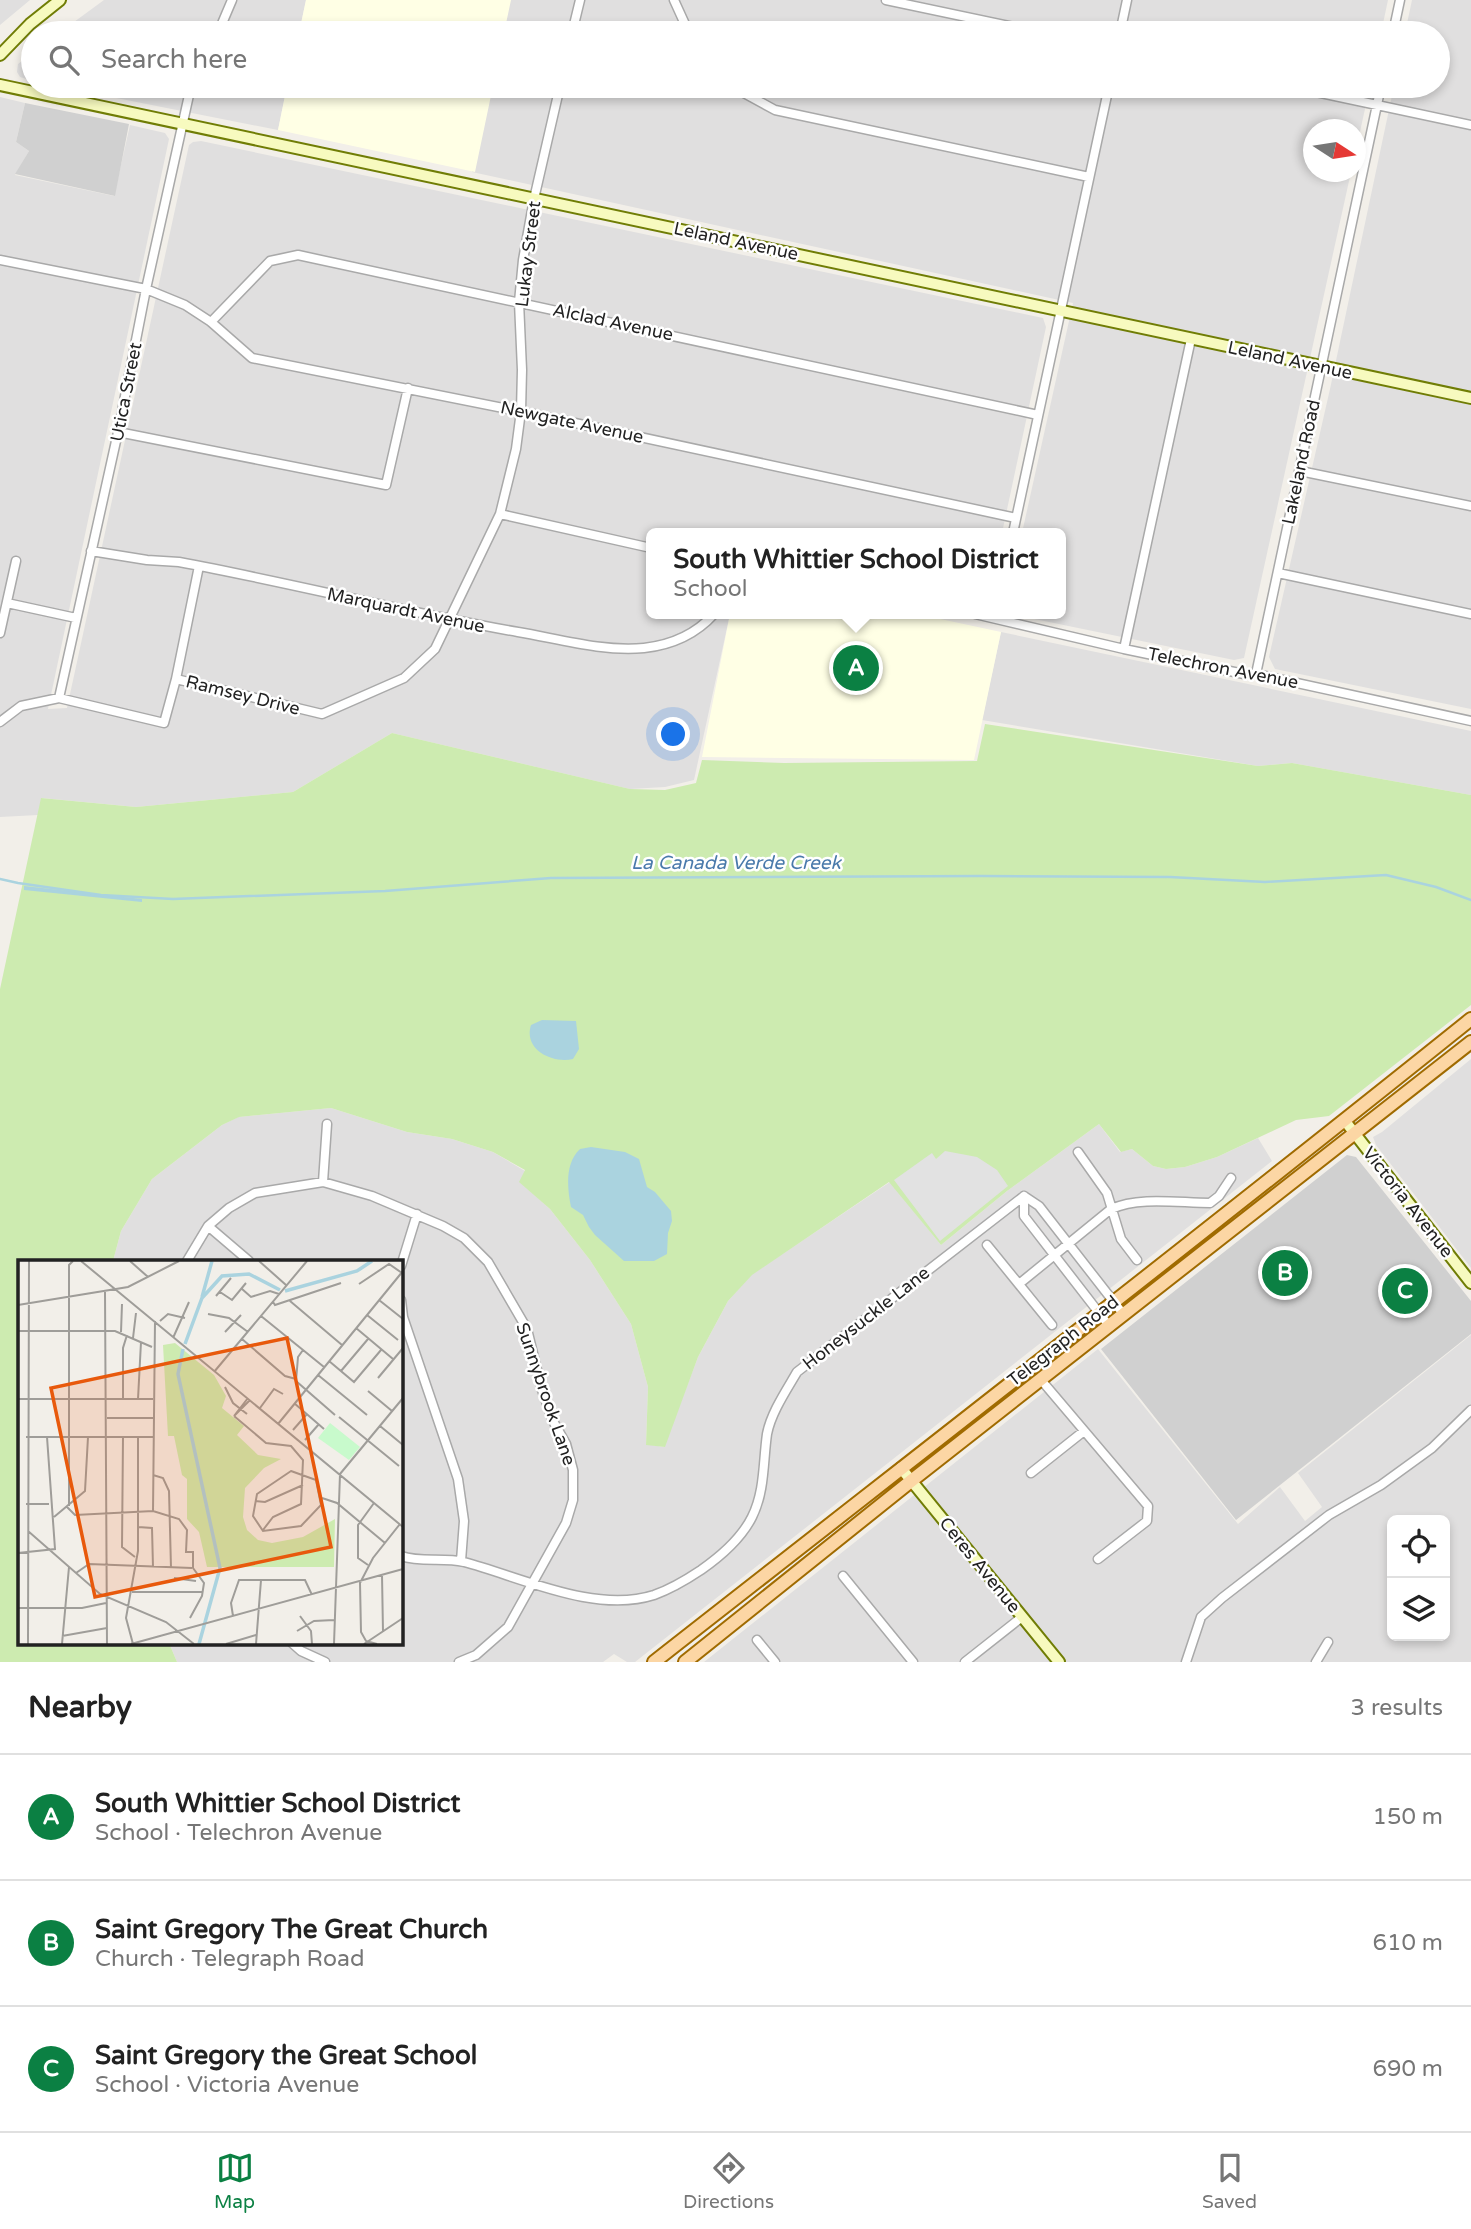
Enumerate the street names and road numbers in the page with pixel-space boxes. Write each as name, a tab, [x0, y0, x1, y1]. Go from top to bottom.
street label: Lukay Street	[511, 200, 545, 308]
street label: Leland Avenue	[672, 217, 800, 265]
street label: Alclad Avenue	[551, 299, 675, 345]
street label: Leland Avenue	[1226, 336, 1354, 384]
street label: Utica Street	[106, 340, 146, 444]
street label: Newgate Avenue	[498, 396, 646, 448]
street label: Lakeland Road	[1277, 398, 1325, 526]
street label: Marquardt Avenue	[325, 583, 487, 637]
street label: Telechron Avenue	[1146, 643, 1300, 693]
street label: Ramsey Drive	[184, 670, 302, 720]
street label: Victoria Avenue	[1358, 1142, 1458, 1262]
street label: Honeysuckle Lane	[798, 1262, 934, 1374]
street label: Telegraph Road	[1003, 1291, 1123, 1391]
street label: Sunnybrook Lane	[511, 1320, 581, 1468]
street label: Ceres Avenue	[935, 1513, 1025, 1617]

